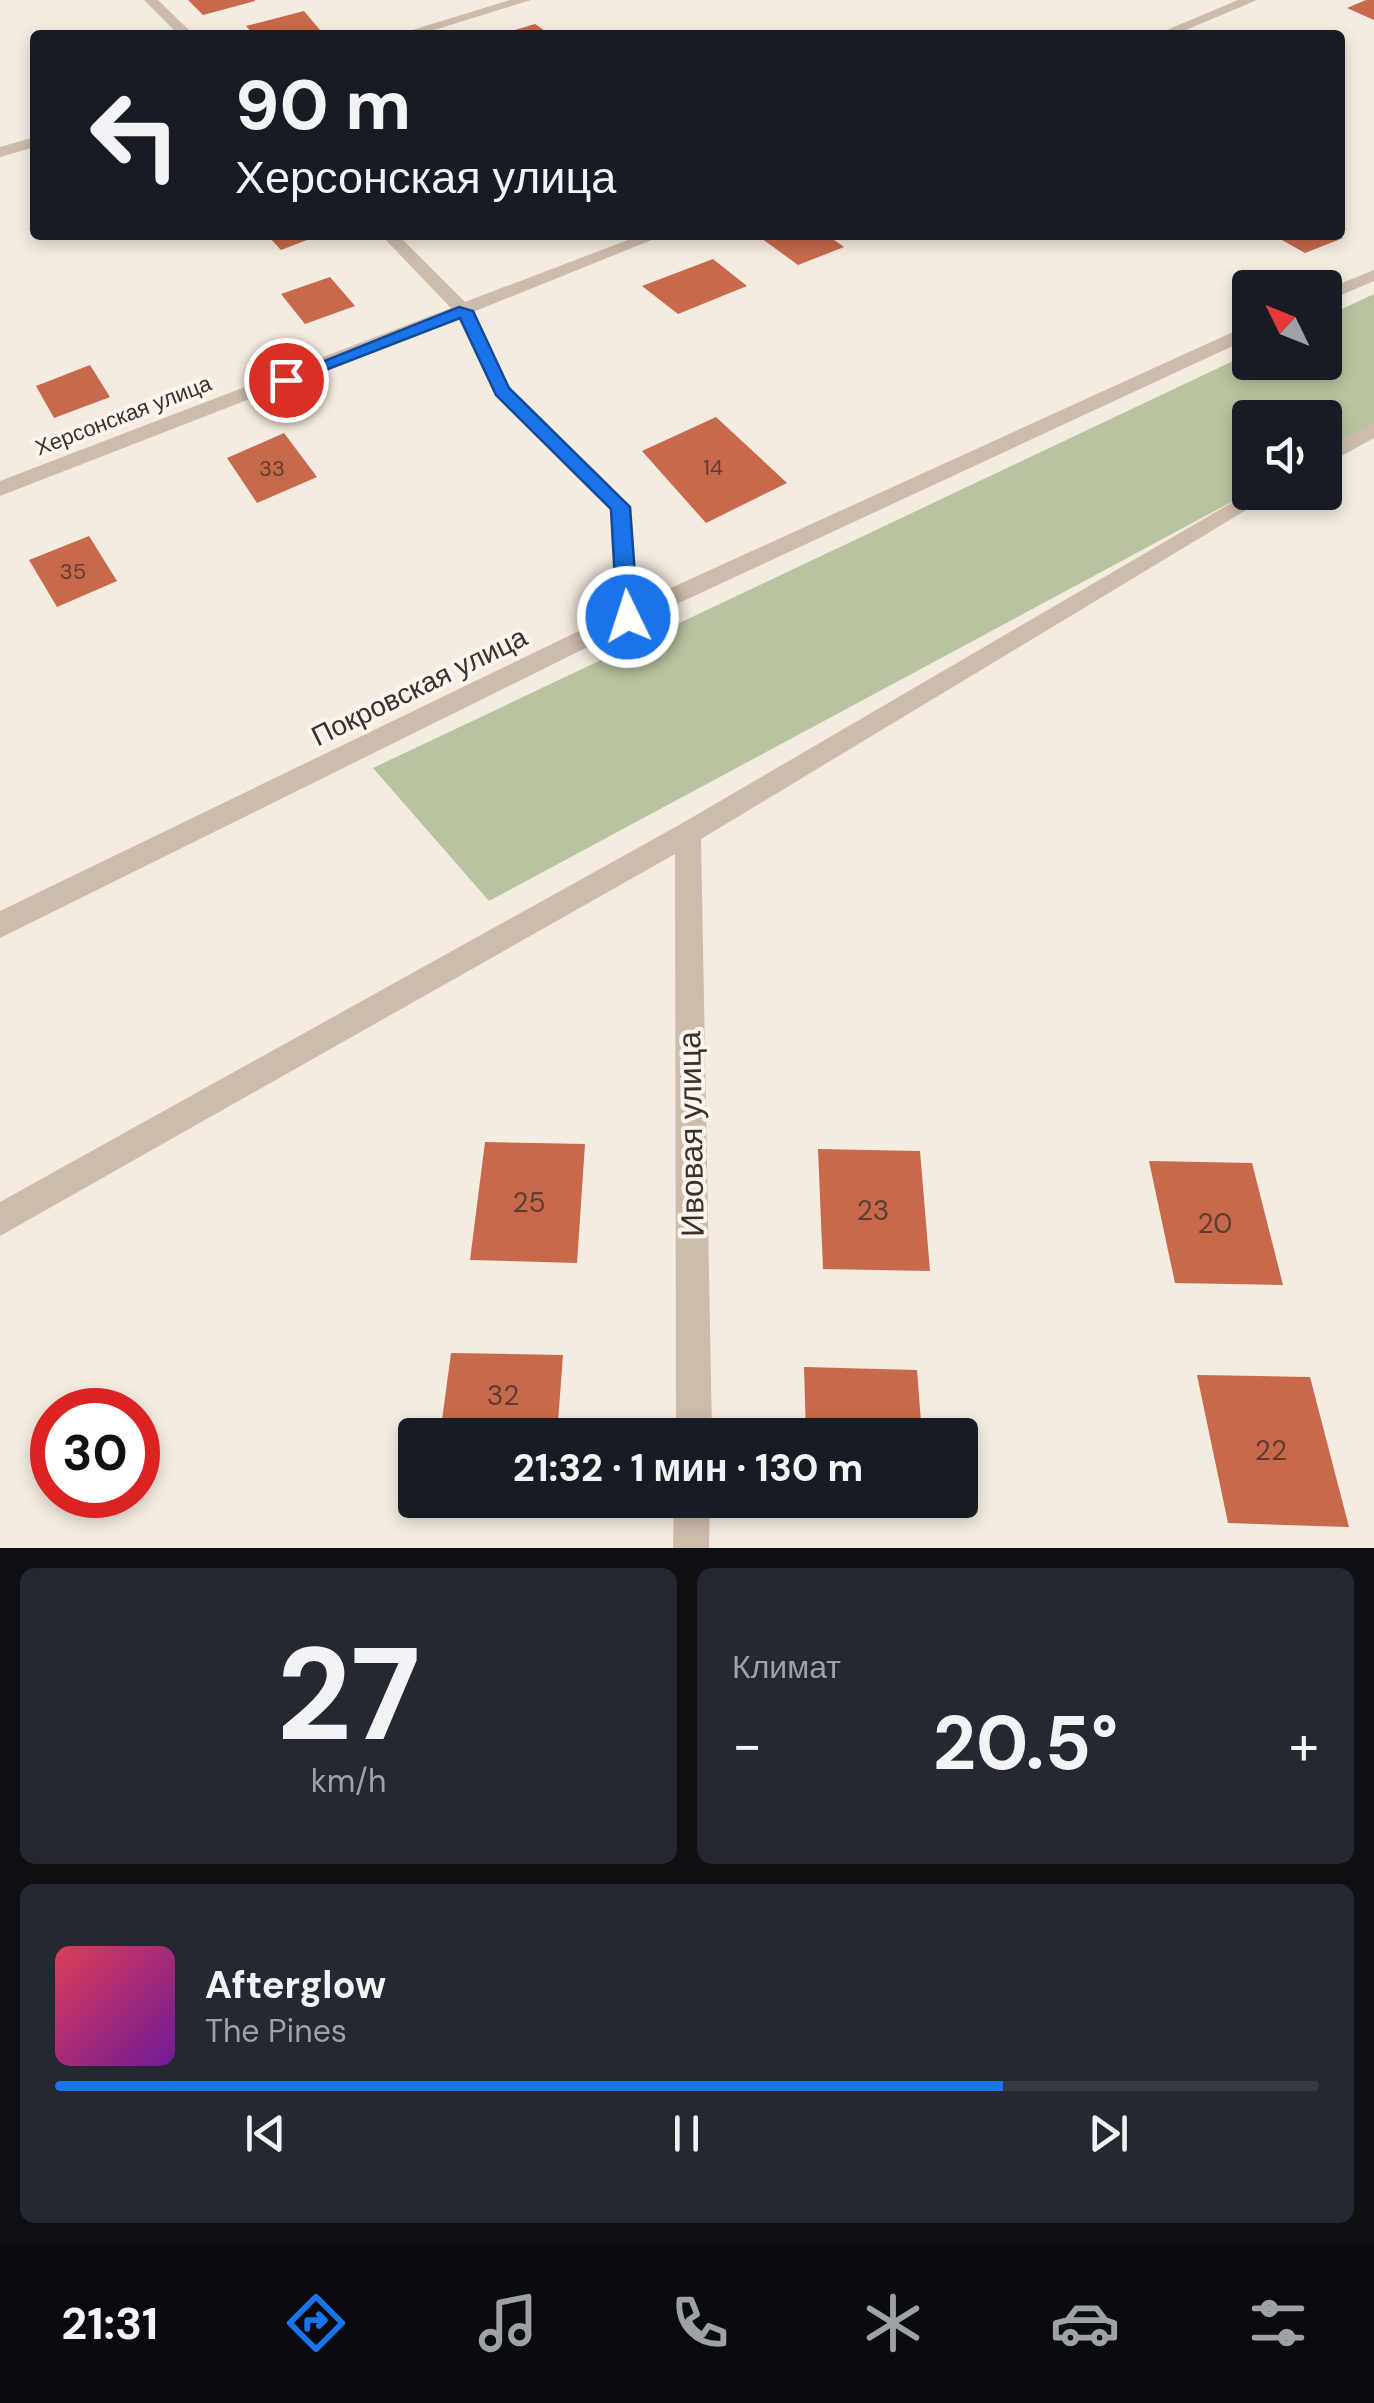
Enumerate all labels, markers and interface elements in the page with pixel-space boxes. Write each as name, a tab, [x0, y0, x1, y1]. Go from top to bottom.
text: 90 m	[235, 60, 411, 151]
icon: left	[70, 70, 200, 200]
text: Херсонская улица	[235, 148, 616, 207]
north arrow	[1232, 270, 1342, 380]
map controls	[1232, 270, 1342, 510]
pin	[244, 338, 329, 423]
icon: arrive	[259, 353, 314, 408]
street label: Херсонская улица	[31, 368, 216, 462]
button: sound	[1232, 400, 1342, 510]
house number: 14	[703, 453, 723, 482]
house number: 33	[259, 454, 285, 483]
house number: 35	[60, 557, 86, 586]
position arrow	[576, 565, 680, 669]
street label: Покровская улица	[305, 618, 534, 755]
street label: Ивовая улица	[668, 1031, 714, 1237]
house number: 25	[512, 1184, 546, 1221]
house number: 23	[857, 1192, 889, 1229]
house number: 20	[1197, 1205, 1233, 1242]
house number: 32	[487, 1377, 519, 1414]
speed limit sign: 30	[30, 1388, 160, 1518]
house number: 22	[1255, 1432, 1287, 1469]
text: 21:32 · 1 мин · 130 m	[513, 1443, 863, 1493]
text: 27	[277, 1610, 420, 1779]
text: Климат	[732, 1646, 841, 1688]
text: 20.5°	[933, 1695, 1118, 1792]
text: −	[732, 1709, 762, 1781]
text: +	[1289, 1709, 1319, 1781]
text: km/h	[311, 1760, 386, 1802]
text: Afterglow	[205, 1960, 386, 2010]
text: The Pines	[205, 2010, 347, 2052]
icon: previous	[238, 2106, 293, 2161]
icon: pause	[659, 2106, 714, 2161]
icon: next	[1081, 2106, 1136, 2161]
icon: directions	[281, 2288, 351, 2358]
icon: music	[473, 2288, 543, 2358]
icon: phone	[665, 2288, 735, 2358]
icon: climate	[858, 2288, 928, 2358]
icon: car	[1050, 2288, 1120, 2358]
icon: filters	[1243, 2288, 1313, 2358]
text: 21:31	[61, 2294, 158, 2353]

